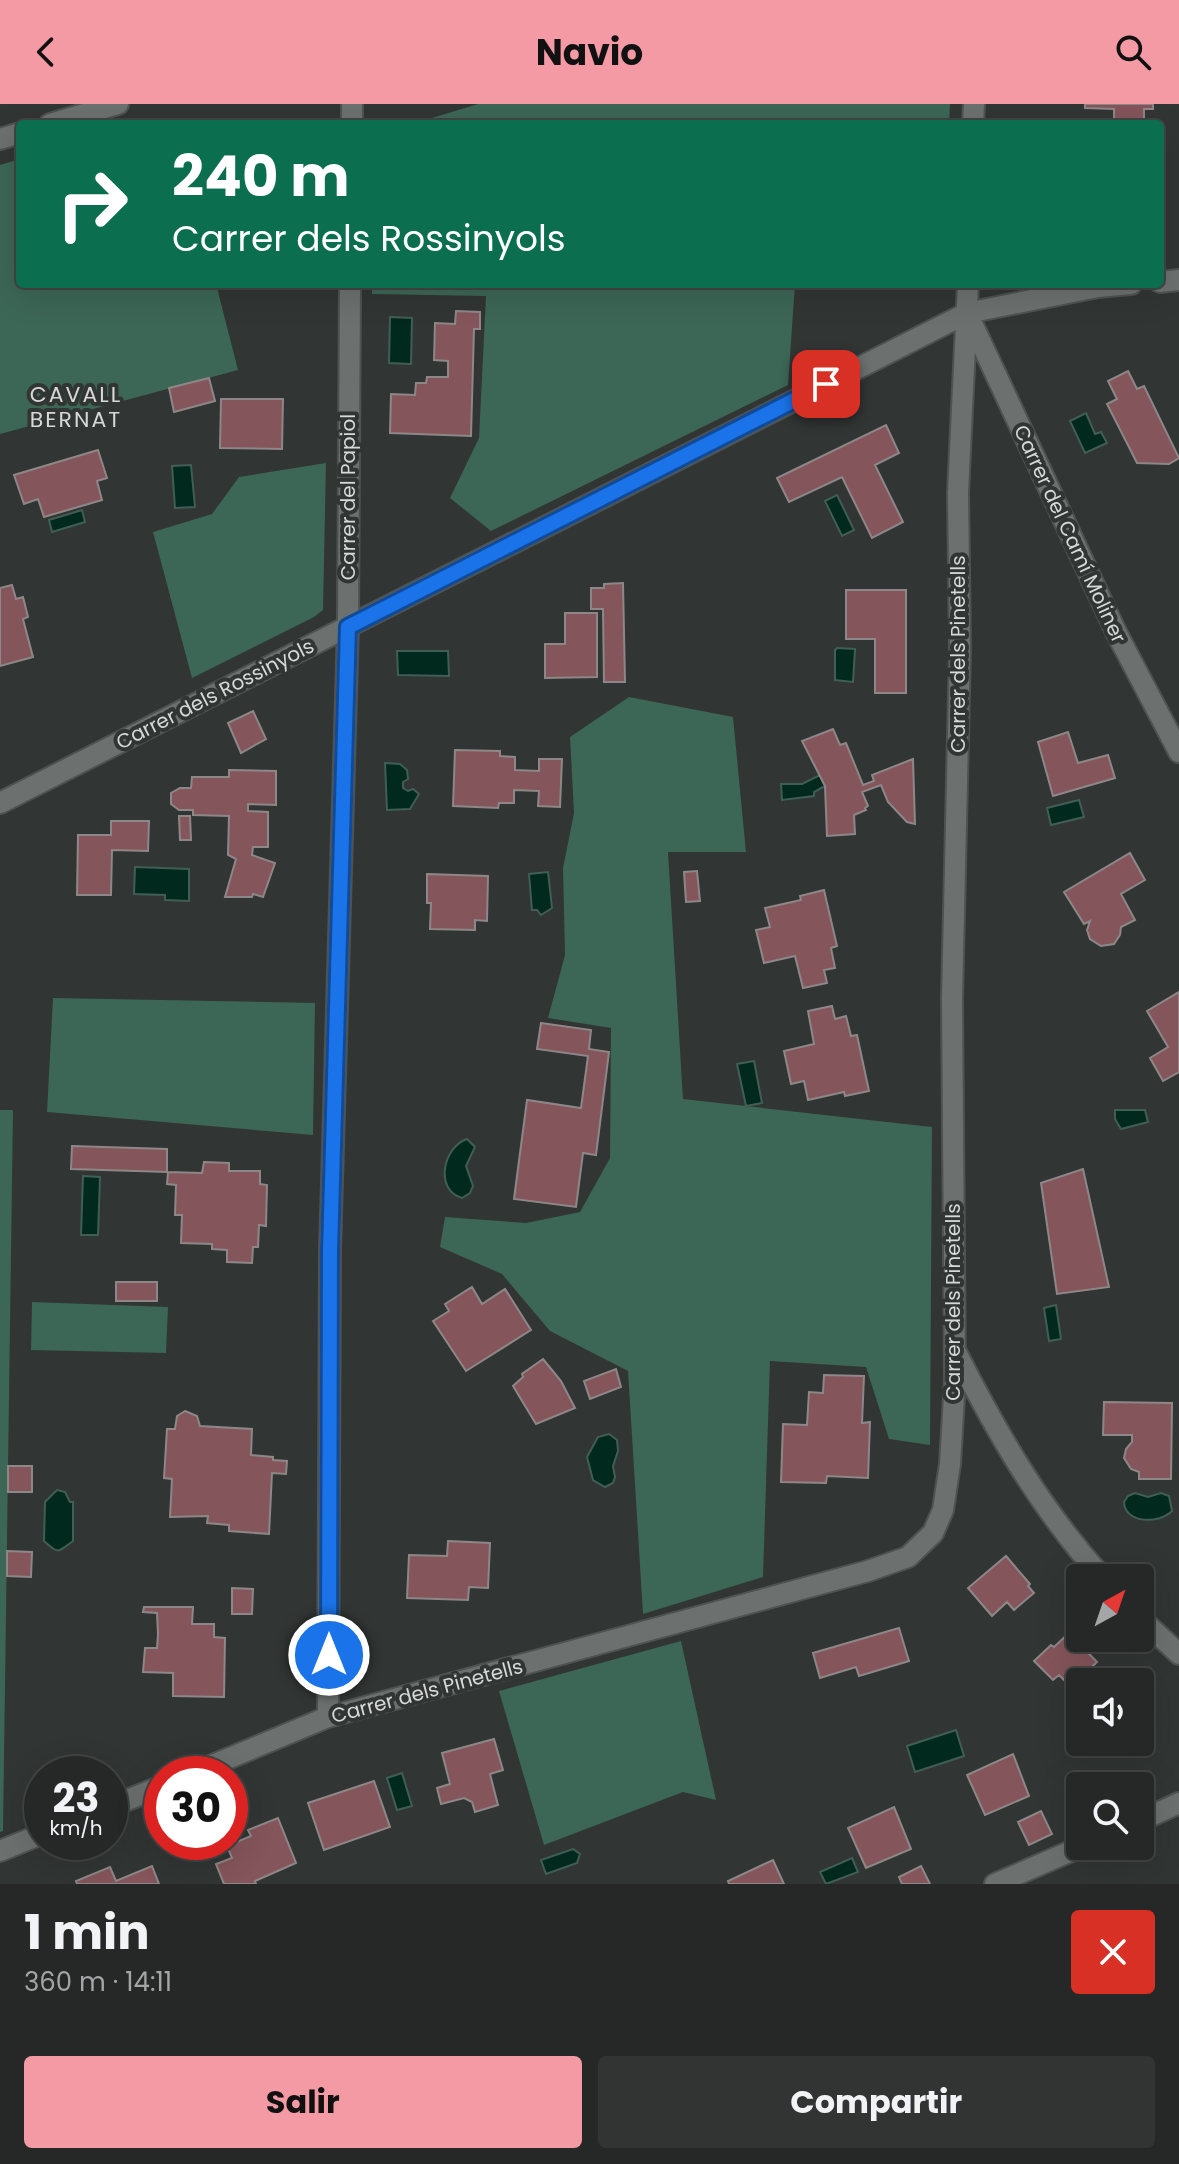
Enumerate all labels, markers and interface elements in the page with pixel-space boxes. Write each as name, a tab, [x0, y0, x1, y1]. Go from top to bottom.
text: Navio	[536, 27, 643, 78]
icon: back	[24, 30, 68, 74]
icon: search	[1111, 30, 1155, 74]
text: 240 m	[172, 137, 350, 216]
icon: right	[40, 152, 144, 256]
text: Carrer dels Rossinyols	[172, 213, 566, 264]
pin	[792, 350, 860, 418]
icon: arrive	[804, 362, 848, 406]
district label: CAVALL BERNAT	[30, 379, 122, 435]
street label: Carrer del Papiol	[334, 414, 362, 580]
street label: Carrer del Camí Moliner	[1007, 420, 1133, 648]
street label: Carrer dels Pinetells	[944, 555, 972, 753]
street label: Carrer dels Rossinyols	[111, 632, 319, 756]
street label: Carrer dels Pinetells	[939, 1203, 967, 1401]
north arrow	[1066, 1564, 1154, 1652]
map controls	[1066, 1564, 1154, 1860]
position arrow	[287, 1613, 371, 1697]
street label: Carrer dels Pinetells	[328, 1652, 526, 1730]
button: sound	[1066, 1668, 1154, 1756]
speed limit sign: 30	[144, 1756, 248, 1860]
text: 23	[52, 1770, 100, 1826]
button: search	[1066, 1772, 1154, 1860]
text: km/h	[49, 1814, 103, 1842]
text: 1 min	[24, 1899, 150, 1966]
button: close	[1071, 1910, 1155, 1994]
text: 360 m · 14:11	[24, 1964, 172, 2000]
button: Salir	[24, 2056, 582, 2148]
button: Compartir	[598, 2056, 1155, 2148]

